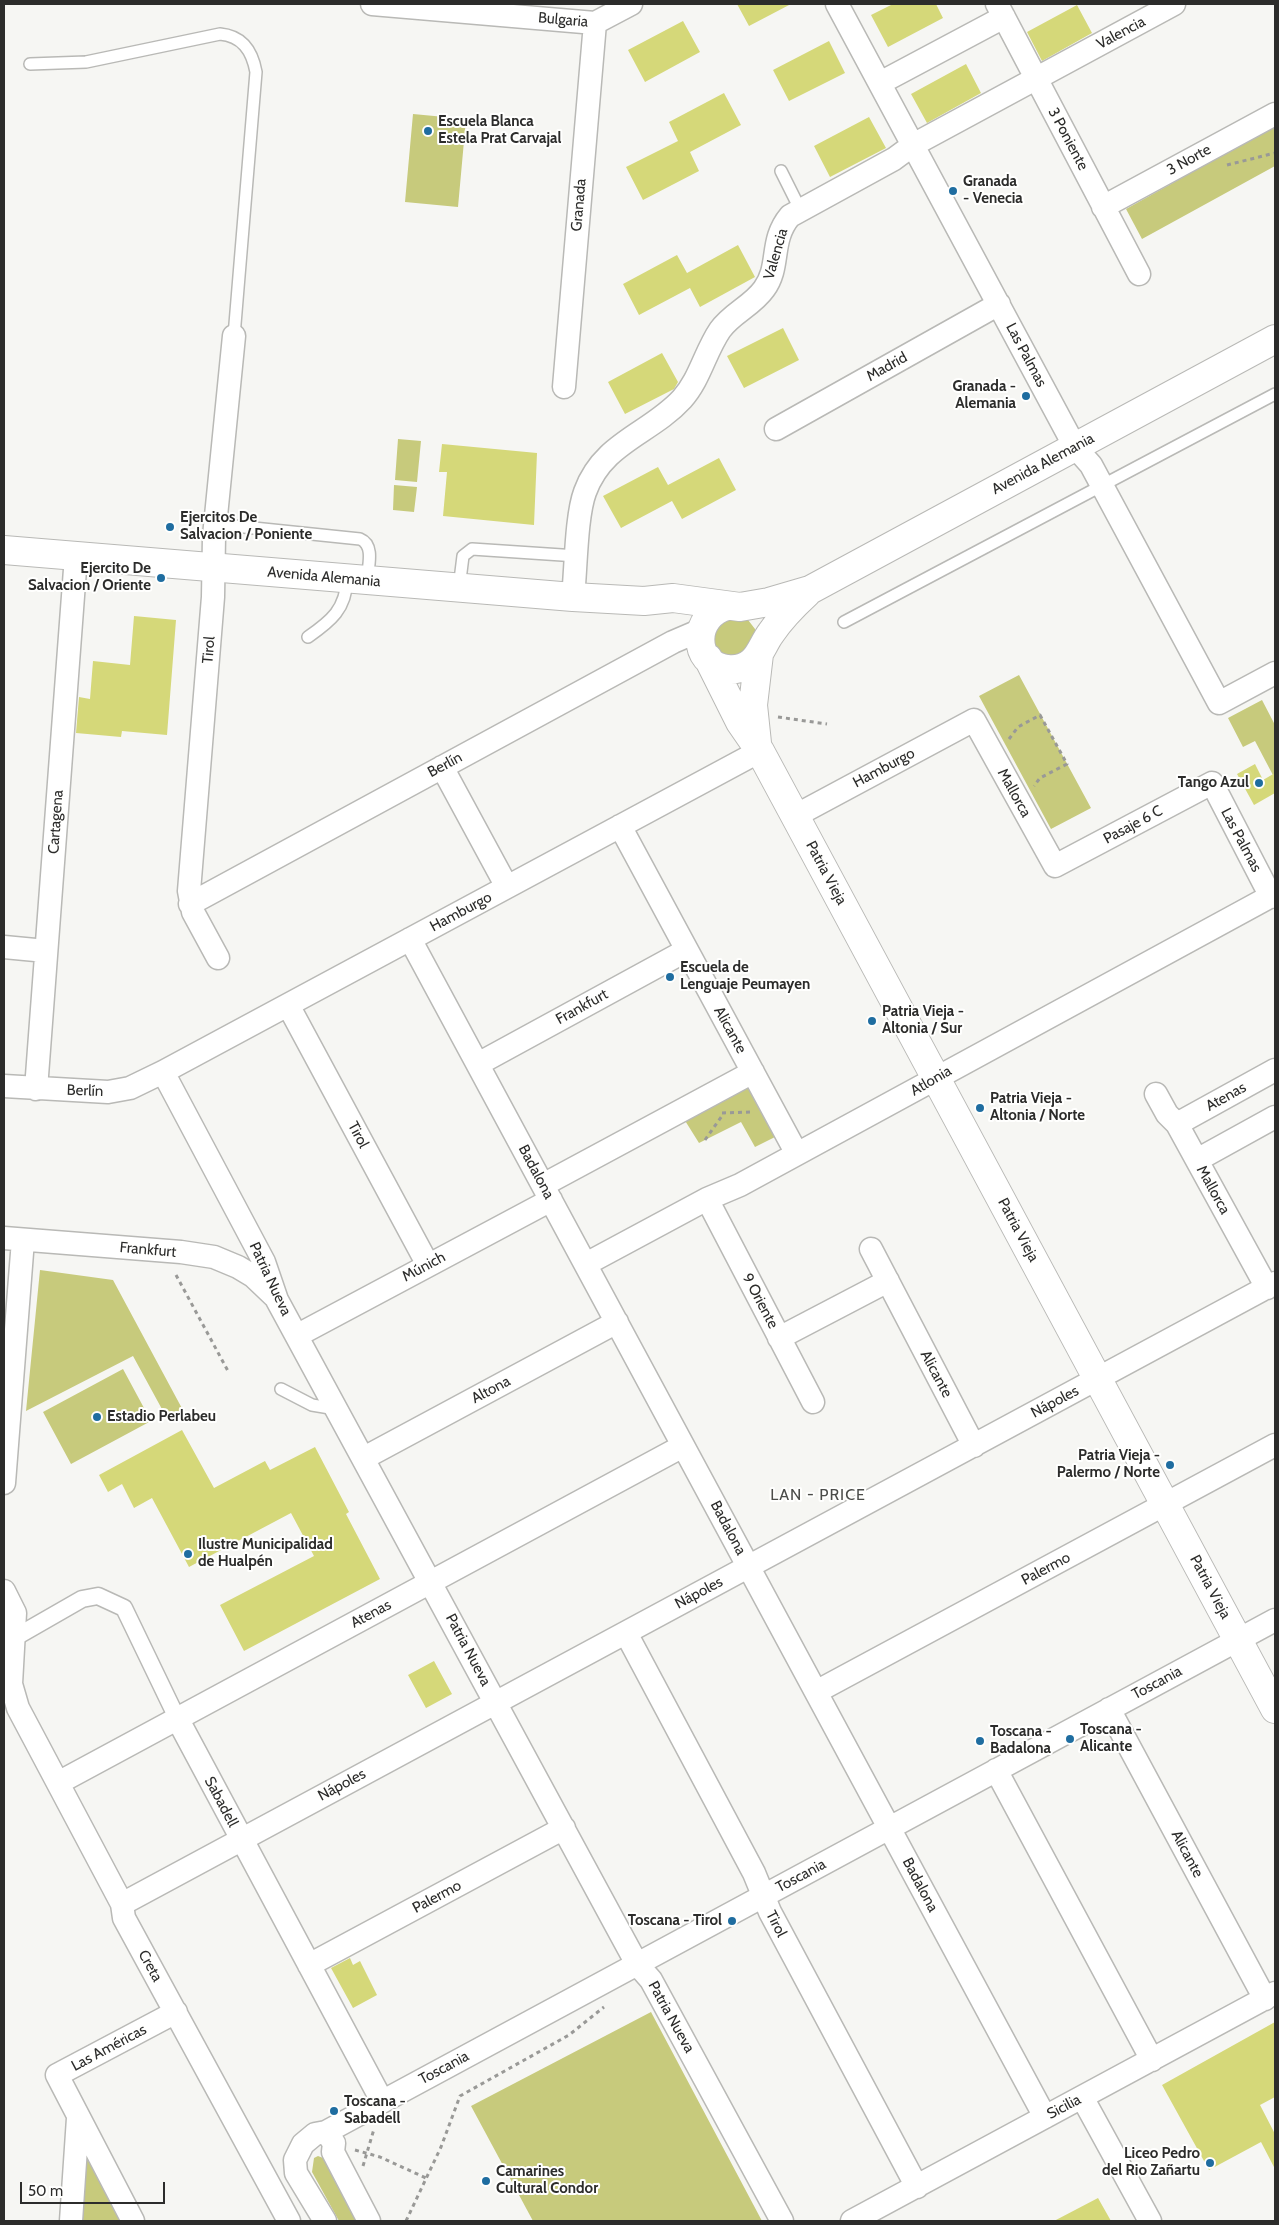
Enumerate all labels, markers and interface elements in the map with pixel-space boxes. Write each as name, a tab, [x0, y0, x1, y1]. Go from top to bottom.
street label: Bulgaria	[537, 9, 589, 31]
street label: Valencia	[1094, 13, 1148, 53]
street label: 3 Poniente	[1044, 105, 1092, 173]
place label: Escuela Blanca Estela Prat Carvajal	[438, 113, 562, 148]
marker: Escuela Blanca Estela Prat Carvajal	[422, 125, 434, 137]
street label: 3 Norte	[1164, 141, 1214, 179]
place label: Granada - Venecia	[963, 173, 1023, 208]
street label: Granada	[568, 178, 590, 232]
marker: Granada - Venecia	[947, 185, 959, 197]
street label: Valencia	[760, 226, 792, 282]
street label: Las Palmas	[1002, 320, 1050, 390]
street label: Madrid	[863, 348, 911, 386]
place label: Granada - Alemania	[952, 378, 1016, 413]
marker: Granada - Alemania	[1020, 390, 1032, 402]
street label: Avenida Alemania	[989, 429, 1097, 499]
place label: Ejercitos De Salvacion / Poniente	[180, 509, 312, 544]
marker: Ejercitos De Salvacion / Poniente	[164, 521, 176, 533]
place label: Ejercito De Salvacion / Oriente	[28, 560, 151, 595]
street label: Avenida Alemania	[267, 563, 381, 591]
marker: Ejercito De Salvacion / Oriente	[155, 572, 167, 584]
street label: Tirol	[199, 636, 219, 664]
street label: Hamburgo	[850, 744, 918, 792]
street label: Berlín	[425, 748, 465, 782]
street label: Mallorca	[993, 765, 1035, 821]
place label: Tango Azul	[1178, 774, 1249, 792]
marker: Tango Azul	[1253, 777, 1265, 789]
street label: Cartagena	[45, 789, 67, 855]
street label: Pasaje 6 C	[1100, 802, 1166, 848]
street label: Las Palmas	[1217, 805, 1265, 875]
street label: Patria Vieja	[802, 838, 850, 908]
street label: Hamburgo	[427, 888, 495, 936]
place label: Escuela de Lenguaje Peumayen	[680, 959, 810, 994]
marker: Escuela de Lenguaje Peumayen	[664, 971, 676, 983]
street label: Frankfurt	[553, 985, 611, 1029]
street label: Alicante	[710, 1003, 750, 1057]
place label: Patria Vieja - Altonia / Sur	[882, 1003, 964, 1038]
marker: Patria Vieja - Altonia / Sur	[866, 1015, 878, 1027]
street label: Atlonia	[907, 1062, 955, 1100]
street label: Atenas	[1203, 1079, 1249, 1115]
street label: Berlín	[66, 1081, 104, 1101]
place label: Patria Vieja - Altonia / Norte	[990, 1090, 1085, 1125]
marker: Patria Vieja - Altonia / Norte	[974, 1102, 986, 1114]
street label: Tirol	[344, 1119, 372, 1151]
street label: Badalona	[514, 1142, 558, 1202]
street label: Mallorca	[1192, 1162, 1234, 1218]
street label: Patria Vieja	[994, 1195, 1042, 1265]
street label: Frankfurt	[119, 1239, 177, 1261]
street label: Patria Nueva	[245, 1239, 295, 1319]
street label: Múnich	[399, 1248, 449, 1286]
street label: 9 Oriente	[738, 1270, 782, 1332]
street label: Alicante	[916, 1347, 956, 1401]
street label: Altona	[468, 1372, 514, 1408]
street label: Nápoles	[1028, 1382, 1082, 1422]
place label: Estadio Perlabeu	[107, 1408, 216, 1426]
marker: Estadio Perlabeu	[91, 1411, 103, 1423]
place label: Patria Vieja - Palermo / Norte	[1057, 1447, 1160, 1482]
marker: Patria Vieja - Palermo / Norte	[1164, 1459, 1176, 1471]
district label: LAN - PRICE	[769, 1485, 867, 1505]
street label: Badalona	[706, 1498, 750, 1558]
place label: Ilustre Municipalidad de Hualpén	[198, 1536, 333, 1571]
marker: Ilustre Municipalidad de Hualpén	[182, 1548, 194, 1560]
street label: Palermo	[1018, 1549, 1074, 1589]
street label: Patria Vieja	[1186, 1552, 1234, 1622]
street label: Nápoles	[672, 1573, 726, 1613]
street label: Atenas	[348, 1596, 394, 1632]
street label: Patria Nueva	[441, 1611, 495, 1689]
street label: Toscania	[1129, 1662, 1185, 1704]
place label: Toscana - Alicante	[1080, 1721, 1142, 1756]
place label: Toscana - Badalona	[990, 1723, 1052, 1758]
marker: Toscana - Alicante	[1064, 1733, 1076, 1745]
marker: Toscana - Badalona	[974, 1735, 986, 1747]
street label: Nápoles	[315, 1765, 369, 1805]
street label: Sabadell	[200, 1774, 242, 1830]
street label: Alicante	[1167, 1827, 1207, 1881]
street label: Toscania	[773, 1855, 829, 1897]
street label: Badalona	[898, 1855, 942, 1915]
street label: Palermo	[409, 1877, 465, 1917]
street label: Tirol	[762, 1908, 790, 1940]
place label: Toscana - Tirol	[628, 1912, 722, 1930]
marker: Toscana - Tirol	[726, 1915, 738, 1927]
street label: Creta	[134, 1947, 166, 1985]
street label: Patria Nueva	[644, 1978, 698, 2056]
street label: Las Américas	[68, 2021, 150, 2075]
street label: Toscania	[416, 2047, 472, 2089]
street label: Sicilia	[1044, 2091, 1084, 2123]
place label: Toscana - Sabadell	[344, 2093, 406, 2128]
marker: Toscana - Sabadell	[328, 2105, 340, 2117]
place label: Liceo Pedro del Rio Zañartu	[1102, 2145, 1200, 2180]
marker: Liceo Pedro del Rio Zañartu	[1204, 2157, 1216, 2169]
place label: Camarines Cultural Condor	[496, 2163, 598, 2198]
scale bar	[22, 2172, 168, 2204]
marker: Camarines Cultural Condor	[480, 2175, 492, 2187]
text: 50 m	[28, 2182, 63, 2200]

